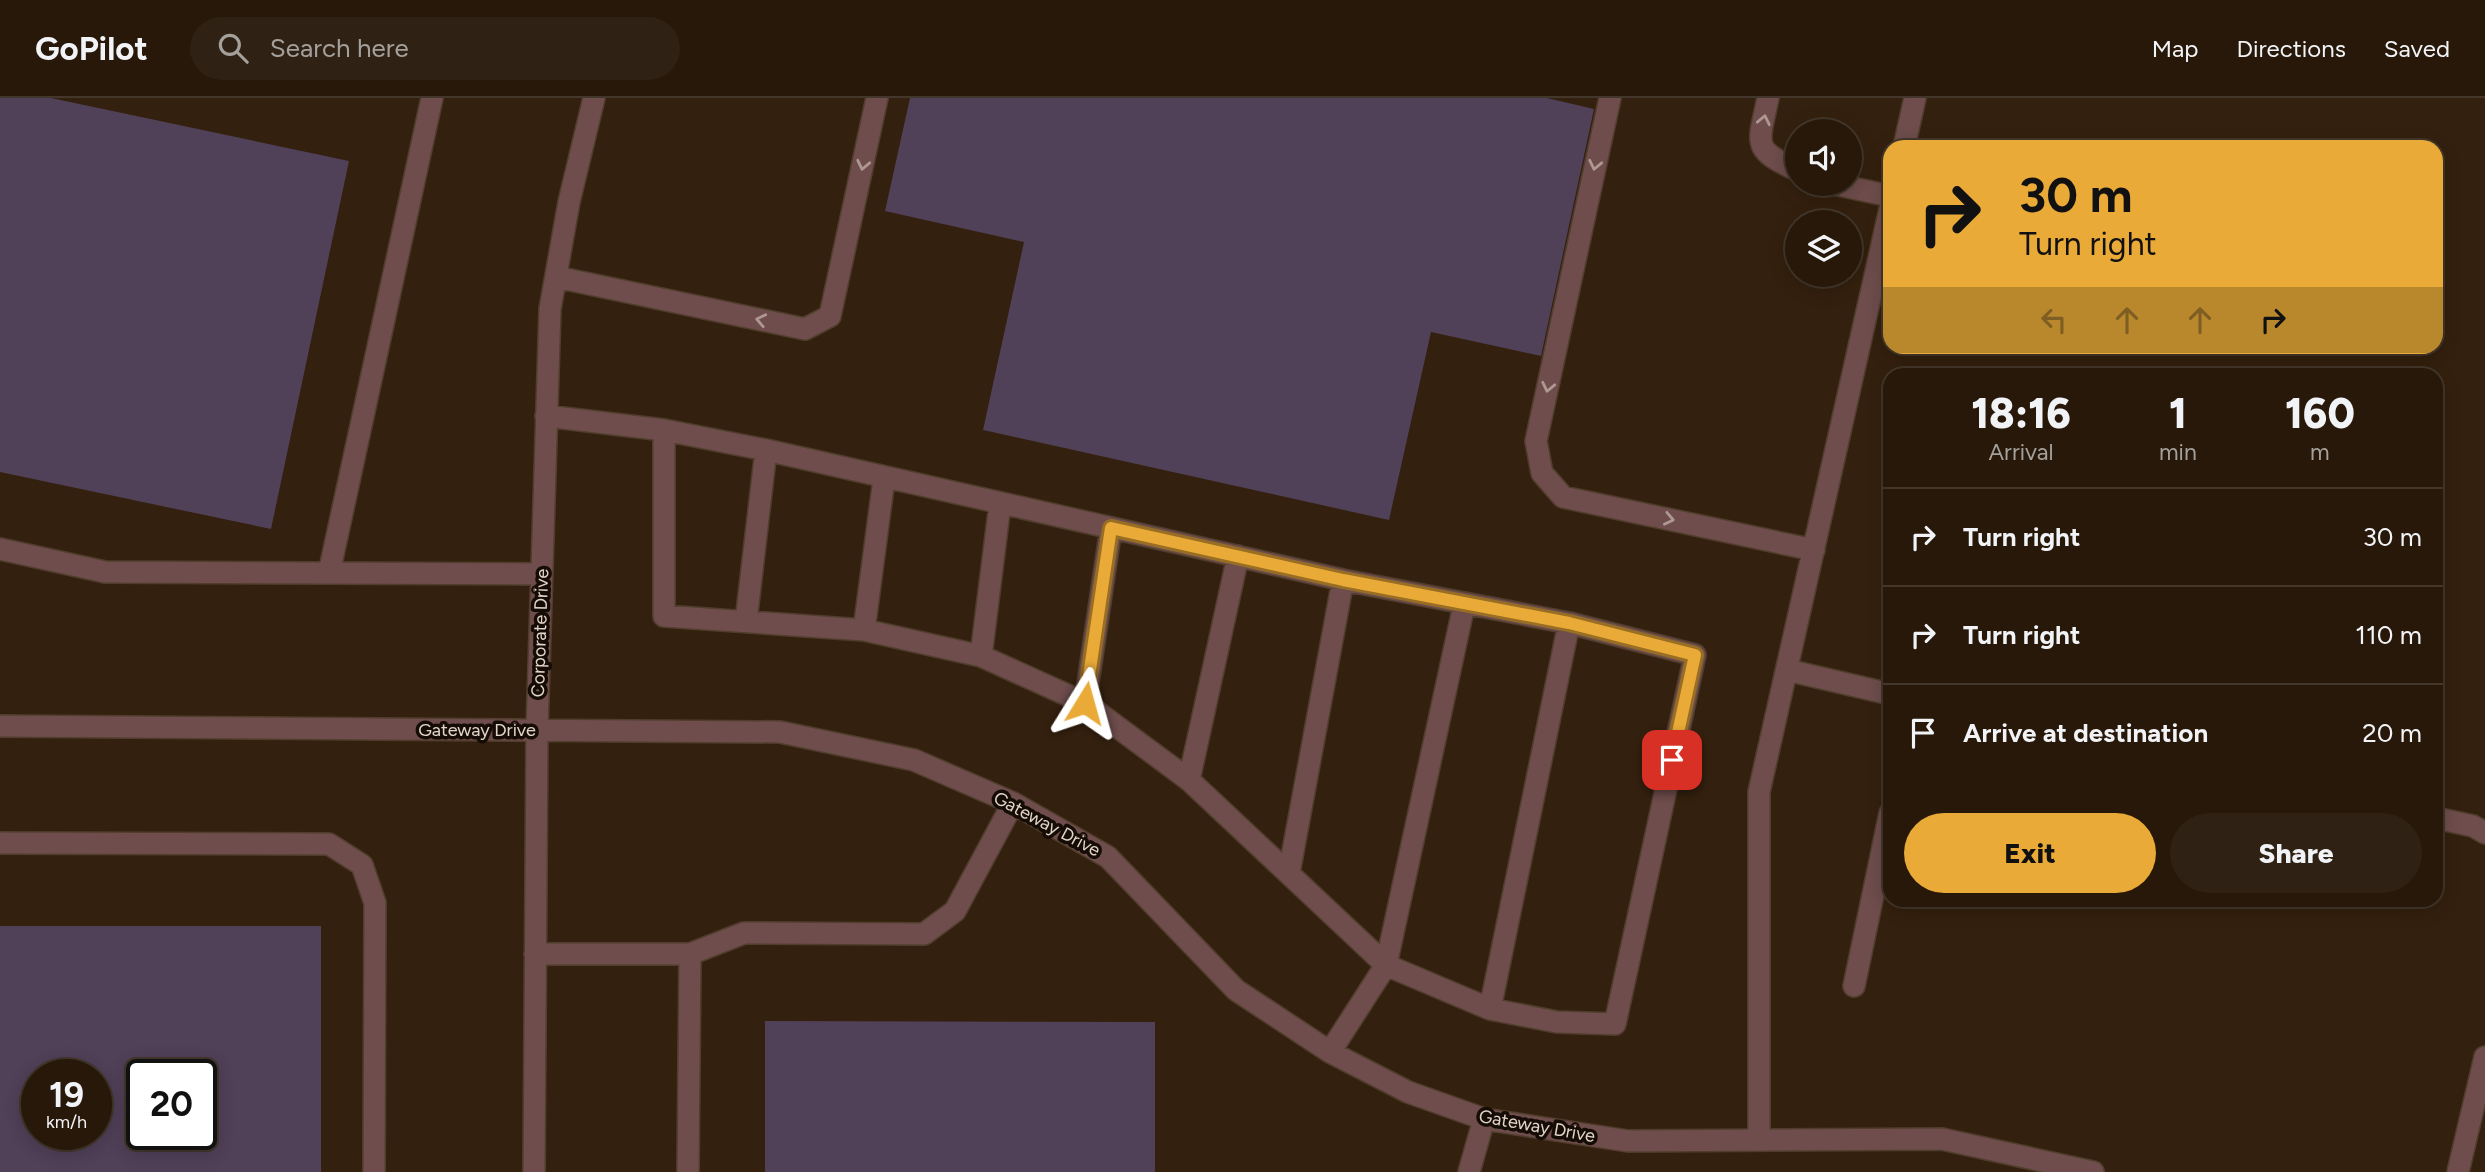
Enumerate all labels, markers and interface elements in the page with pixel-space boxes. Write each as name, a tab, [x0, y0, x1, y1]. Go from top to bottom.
search box	[190, 17, 680, 80]
text: GoPilot	[35, 29, 148, 68]
icon: search	[214, 29, 252, 67]
text: Search here	[270, 32, 409, 64]
text: Map	[2152, 34, 2198, 63]
text: Directions	[2236, 34, 2346, 63]
text: Saved	[2384, 34, 2450, 63]
one-way arrow	[1755, 114, 1770, 126]
map controls	[1785, 119, 1862, 287]
button: sound	[1785, 119, 1862, 196]
one-way arrow	[856, 159, 871, 171]
one-way arrow	[1589, 159, 1604, 171]
text: 30 m	[2019, 165, 2132, 224]
icon: right	[1904, 168, 1995, 259]
button: layers	[1785, 210, 1862, 287]
text: Turn right	[2019, 225, 2157, 263]
icon: left	[2035, 301, 2073, 339]
icon: ahead	[2108, 301, 2146, 339]
icon: ahead	[2181, 301, 2219, 339]
icon: right	[2254, 301, 2292, 339]
one-way arrow	[755, 313, 767, 328]
one-way arrow	[1541, 381, 1556, 393]
text: 18:16	[1971, 388, 2071, 439]
text: 1	[2169, 388, 2187, 439]
text: 160	[2285, 388, 2355, 439]
text: Arrival	[1989, 438, 2053, 466]
text: min	[2159, 438, 2197, 466]
text: m	[2310, 438, 2330, 466]
one-way arrow	[1662, 511, 1674, 526]
icon: right	[1904, 518, 1942, 556]
text: Turn right	[1963, 521, 2080, 553]
text: 30 m	[2363, 521, 2422, 553]
street label: Corporate Drive	[527, 568, 553, 698]
icon: right	[1904, 616, 1942, 654]
text: Turn right	[1963, 619, 2080, 651]
text: 110 m	[2355, 619, 2422, 651]
position arrow	[1048, 666, 1122, 740]
icon: arrive	[1904, 714, 1942, 752]
text: Arrive at destination	[1963, 717, 2208, 749]
text: 20 m	[2362, 717, 2422, 749]
street label: Gateway Drive	[418, 719, 536, 741]
pin	[1642, 730, 1702, 790]
icon: arrive	[1653, 741, 1691, 779]
street label: Gateway Drive	[990, 787, 1104, 861]
button: Exit	[1904, 813, 2156, 893]
button: Share	[2170, 813, 2422, 893]
speed limit sign: 20	[126, 1059, 217, 1150]
text: 19	[49, 1074, 84, 1116]
street label: Gateway Drive	[1477, 1105, 1597, 1147]
text: km/h	[46, 1111, 87, 1133]

